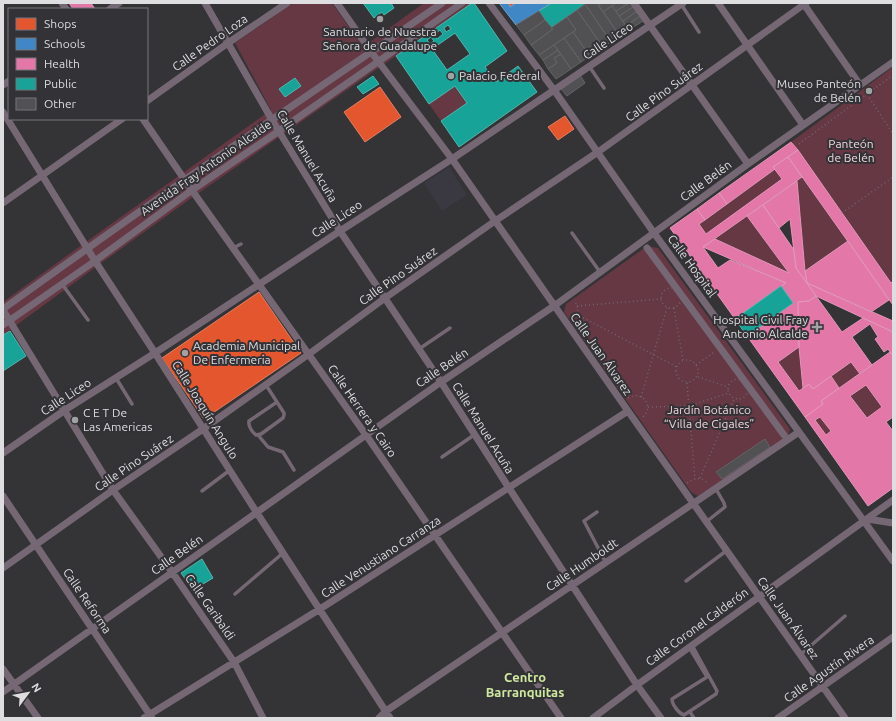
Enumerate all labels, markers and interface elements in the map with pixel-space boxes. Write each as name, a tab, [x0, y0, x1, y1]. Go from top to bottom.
legend	[8, 8, 148, 120]
street label: Calle Pedro Loza	[170, 12, 250, 73]
marker: Santuario de Nuestra Señora de Guadalupe	[375, 14, 385, 24]
text: Shops	[44, 17, 76, 30]
street label: Calle Liceo	[580, 19, 635, 62]
place label: Santuario de Nuestra Señora de Guadalupe	[323, 25, 437, 52]
text: Schools	[44, 37, 85, 50]
text: Health	[44, 57, 80, 70]
street label: Calle Pino Suárez	[623, 59, 705, 124]
place label: Palacio Federal	[459, 69, 540, 82]
marker: Palacio Federal	[446, 71, 456, 81]
text: Public	[44, 77, 77, 90]
place label: Museo Panteón de Belén	[777, 77, 861, 104]
marker: Museo Panteón de Belén	[864, 86, 874, 96]
text: Other	[44, 97, 77, 110]
street label: Calle Manuel Acuña	[275, 107, 340, 204]
street label: Avenida Fray Antonio Alcalde	[138, 117, 274, 218]
park label: Panteón de Belén	[827, 137, 875, 164]
street label: Calle Belén	[678, 158, 734, 204]
street label: Calle Liceo	[309, 197, 364, 240]
street label: Calle Hospital	[665, 232, 719, 299]
street label: Calle Pino Suárez	[356, 244, 439, 307]
street label: Calle Juan Álvarez	[568, 310, 635, 398]
place label: Hospital Civil Fray Antonio Alcalde	[713, 313, 808, 340]
marker: Hospital Civil Fray Antonio Alcalde	[811, 321, 823, 333]
place label: Academia Municipal De Enfermeria	[193, 339, 300, 366]
street label: Calle Belén	[413, 345, 470, 390]
marker: Academia Municipal De Enfermeria	[180, 348, 190, 358]
street label: Calle Joaquín Angulo	[170, 358, 241, 461]
street label: Calle Herrera y Cairo	[326, 362, 399, 459]
street label: Calle Liceo	[38, 375, 93, 418]
street label: Calle Manuel Acuña	[450, 380, 517, 476]
park label: Jardín Botánico “Villa de Cigales”	[664, 403, 754, 430]
place label: C E T De Las Americas	[83, 406, 152, 433]
marker: C E T De Las Americas	[70, 415, 80, 425]
street label: Calle Pino Suárez	[92, 431, 176, 494]
street label: Calle Venustiano Carranza	[319, 513, 443, 600]
street label: Calle Belén	[148, 532, 205, 577]
street label: Calle Humboldt	[543, 536, 620, 593]
street label: Calle Reforma	[61, 566, 114, 636]
street label: Calle Garibaldi	[183, 571, 238, 642]
street label: Calle Juan Álvarez	[755, 574, 822, 662]
street label: Calle Coronel Calderón	[643, 585, 750, 668]
street label: Calle Agustín Rivera	[781, 633, 876, 705]
district label: Centro Barranquitas	[486, 670, 564, 699]
north arrow	[8, 673, 48, 713]
text: N	[29, 681, 44, 694]

